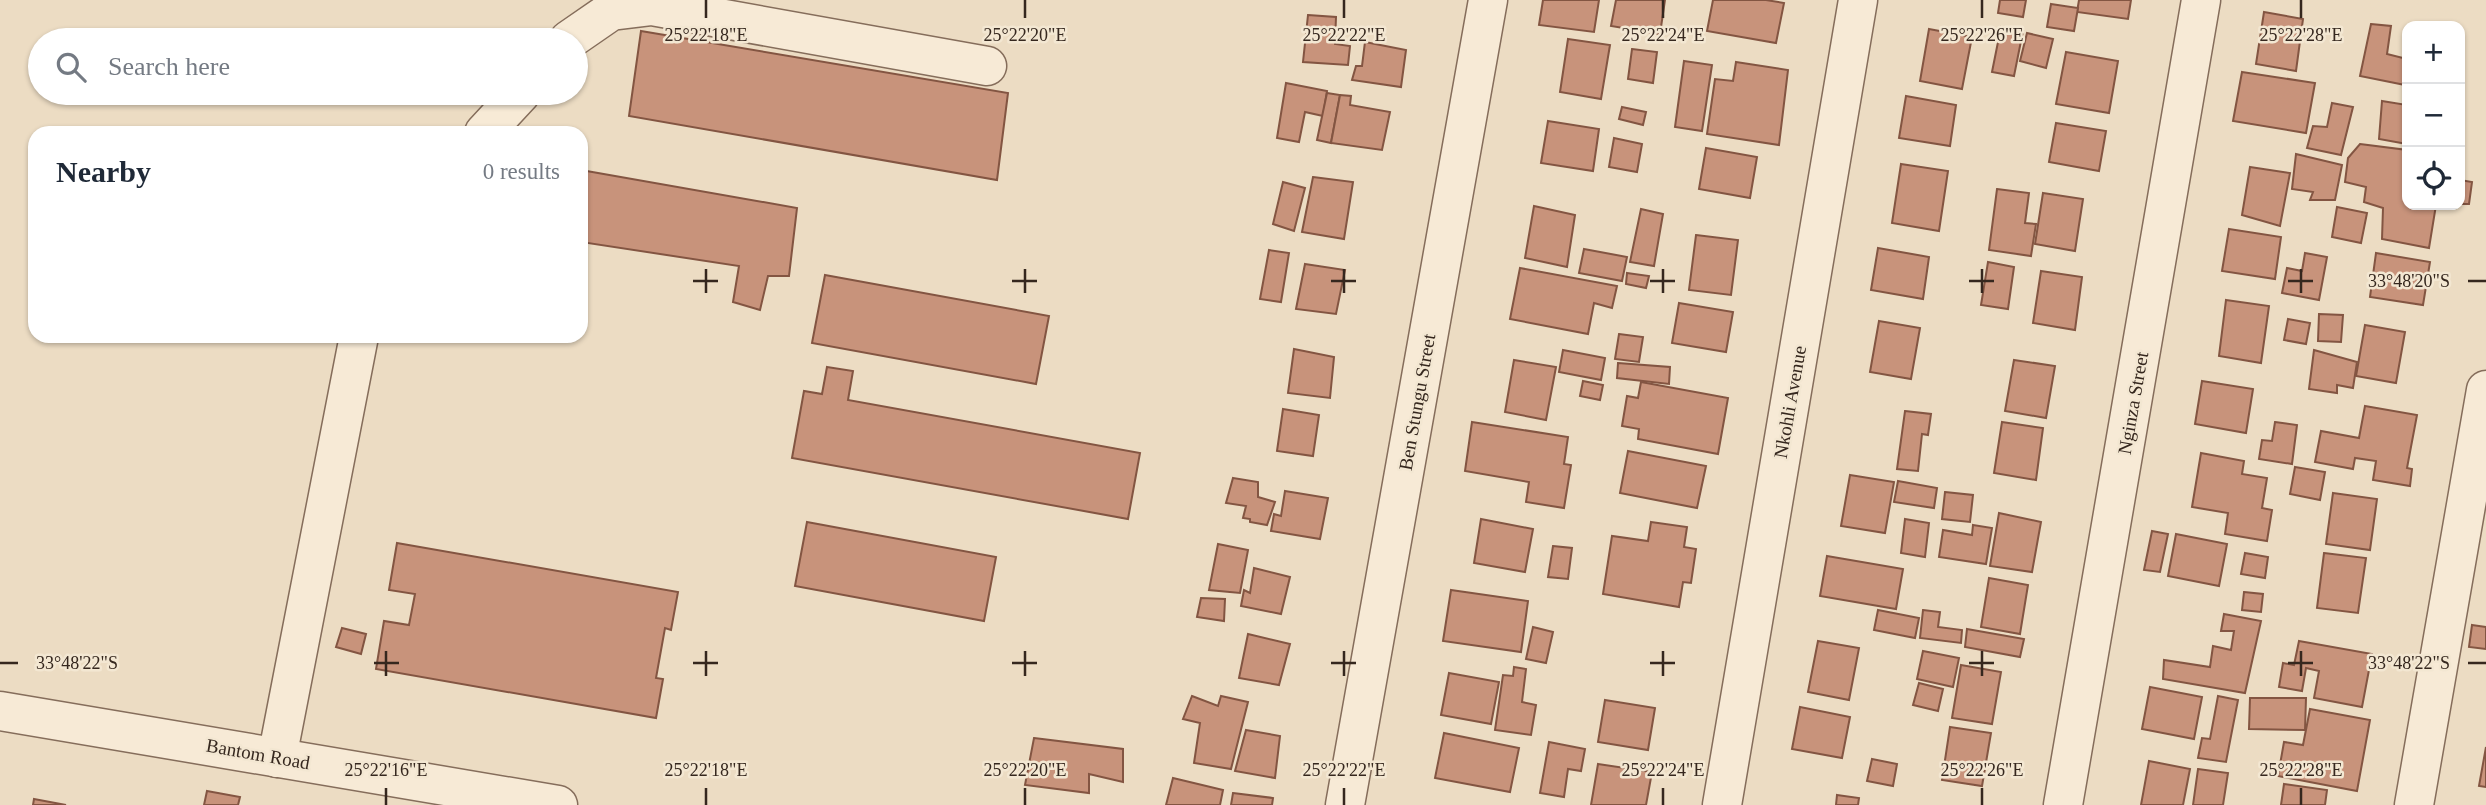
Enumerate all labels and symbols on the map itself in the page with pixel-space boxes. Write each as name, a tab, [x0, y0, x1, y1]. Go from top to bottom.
text: 25°22'18"E	[665, 25, 747, 45]
text: 25°22'20"E	[984, 25, 1066, 45]
text: 25°22'22"E	[1303, 25, 1385, 45]
text: 25°22'24"E	[1622, 25, 1704, 45]
text: 25°22'26"E	[1941, 25, 2023, 45]
text: 25°22'28"E	[2260, 25, 2342, 45]
text: 33°48'20"S	[2368, 271, 2450, 291]
street label: Ben Stungu Street	[1395, 331, 1439, 472]
street label: Nkohli Avenue	[1770, 344, 1810, 460]
street label: Nginza Street	[2114, 349, 2152, 456]
text: 33°48'22"S	[36, 653, 118, 673]
text: 33°48'22"S	[2368, 653, 2450, 673]
street label: Bantom Road	[204, 735, 312, 774]
text: 25°22'16"E	[345, 760, 427, 780]
text: 25°22'18"E	[665, 760, 747, 780]
text: 25°22'20"E	[984, 760, 1066, 780]
text: 25°22'22"E	[1303, 760, 1385, 780]
text: 25°22'24"E	[1622, 760, 1704, 780]
text: 25°22'26"E	[1941, 760, 2023, 780]
text: 25°22'28"E	[2260, 760, 2342, 780]

